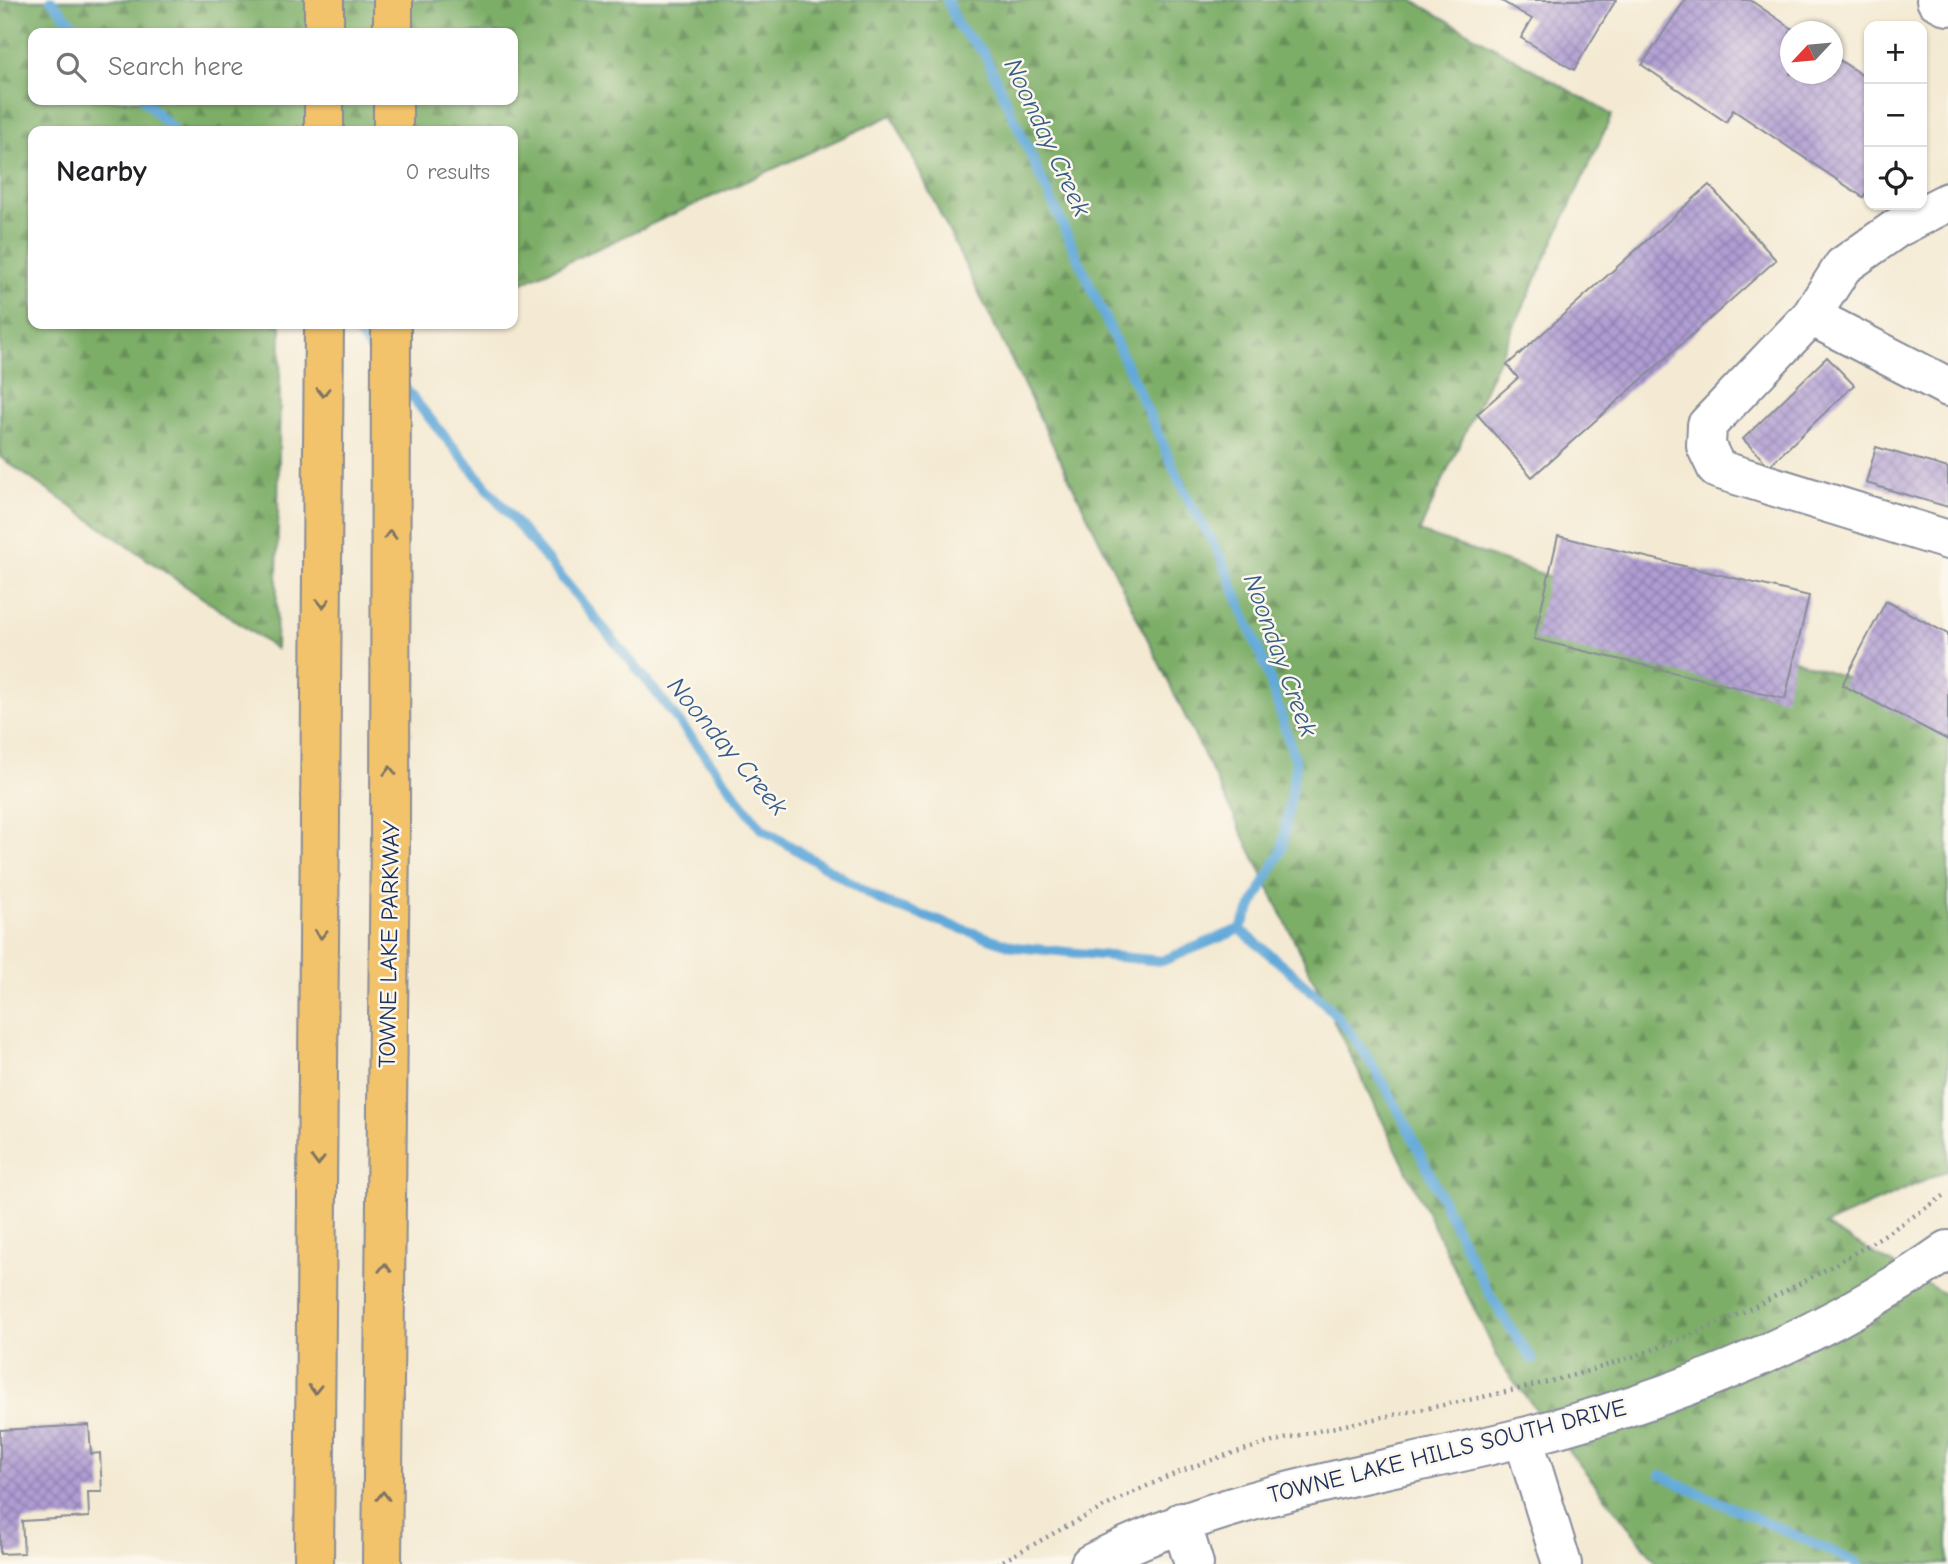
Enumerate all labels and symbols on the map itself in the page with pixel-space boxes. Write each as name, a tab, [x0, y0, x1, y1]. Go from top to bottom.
north arrow	[1780, 21, 1843, 84]
water label: Noonday Creek	[997, 54, 1097, 221]
one-way arrow	[315, 387, 331, 398]
one-way arrow	[382, 529, 398, 540]
water label: Noonday Creek	[1237, 570, 1323, 741]
one-way arrow	[315, 598, 331, 608]
water label: Noonday Creek	[661, 672, 794, 822]
one-way arrow	[382, 766, 398, 776]
street label: TOWNE LAKE PARKWAY	[373, 819, 405, 1068]
one-way arrow	[313, 929, 329, 939]
one-way arrow	[310, 1156, 326, 1167]
one-way arrow	[377, 1263, 393, 1273]
one-way arrow	[308, 1383, 323, 1394]
street label: TOWNE LAKE HILLS SOUTH DRIVE	[1265, 1393, 1629, 1509]
one-way arrow	[375, 1490, 391, 1501]

